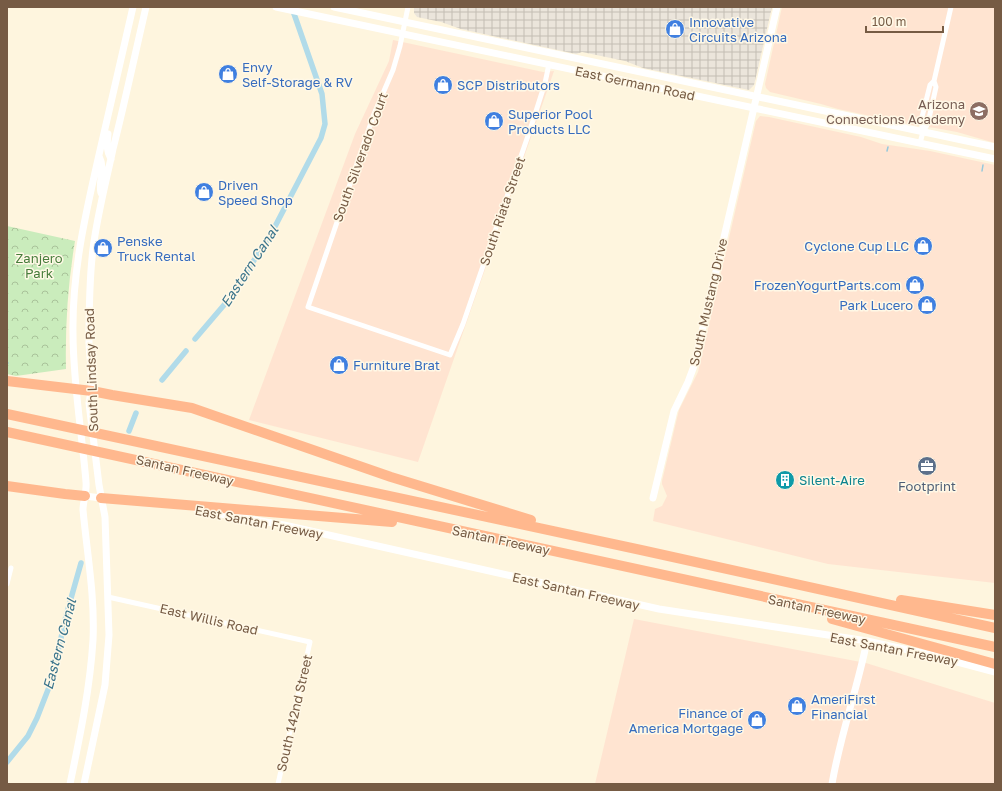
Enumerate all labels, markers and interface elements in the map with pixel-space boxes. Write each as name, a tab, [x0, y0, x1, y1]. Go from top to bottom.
scale bar	[866, 8, 943, 34]
place label: Innovative Circuits Arizona	[689, 14, 787, 45]
text: 100 m	[872, 14, 906, 29]
shop icon: Innovative Circuits Arizona	[664, 18, 686, 40]
place label: Envy Self-Storage & RV	[242, 59, 353, 90]
street label: East Germann Road	[574, 62, 696, 104]
shop icon: Envy Self-Storage & RV	[217, 63, 239, 85]
shop icon: SCP Distributors	[432, 74, 454, 96]
place label: SCP Distributors	[457, 77, 560, 93]
street label: South Silverado Court	[329, 90, 391, 224]
place label: Arizona Connections Academy	[826, 96, 966, 127]
school or university icon: Arizona Connections Academy	[968, 100, 990, 122]
place label: Superior Pool Products LLC	[508, 106, 593, 137]
shop icon: Superior Pool Products LLC	[483, 110, 505, 132]
street label: South Riata Street	[476, 154, 528, 268]
place label: Driven Speed Shop	[218, 177, 293, 208]
shop icon: Driven Speed Shop	[193, 181, 215, 203]
water label: Eastern Canal	[216, 222, 282, 310]
place label: Penske Truck Rental	[117, 233, 195, 264]
shop icon: Cyclone Cup LLC	[912, 235, 934, 257]
shop icon: Penske Truck Rental	[92, 237, 114, 259]
street label: South Mustang Drive	[686, 237, 730, 367]
place label: Cyclone Cup LLC	[804, 238, 909, 254]
park label: Zanjero Park	[16, 250, 63, 281]
shop icon: FrozenYogurtParts.com	[904, 274, 926, 296]
place label: FrozenYogurtParts.com	[754, 277, 901, 293]
shop icon: Park Lucero	[916, 294, 938, 316]
place label: Park Lucero	[839, 297, 913, 313]
street label: South Lindsay Road	[81, 308, 101, 432]
shop icon: Furniture Brat	[328, 354, 350, 376]
place label: Furniture Brat	[353, 357, 440, 373]
street label: Santan Freeway	[135, 451, 236, 489]
office icon: Footprint	[916, 455, 938, 477]
building icon: Silent-Aire	[774, 469, 796, 491]
place label: Silent-Aire	[799, 472, 865, 488]
place label: Footprint	[898, 478, 956, 494]
street label: East Santan Freeway	[194, 502, 325, 542]
street label: Santan Freeway	[451, 522, 552, 558]
street label: East Santan Freeway	[511, 569, 642, 614]
street label: Santan Freeway	[767, 591, 868, 627]
water label: Eastern Canal	[39, 596, 79, 691]
street label: East Willis Road	[158, 600, 260, 638]
street label: East Santan Freeway	[829, 629, 960, 669]
street label: South 142nd Street	[273, 653, 315, 773]
place label: AmeriFirst Financial	[811, 691, 876, 722]
shop icon: AmeriFirst Financial	[786, 695, 808, 717]
place label: Finance of America Mortgage	[629, 705, 743, 736]
shop icon: Finance of America Mortgage	[746, 709, 768, 731]

